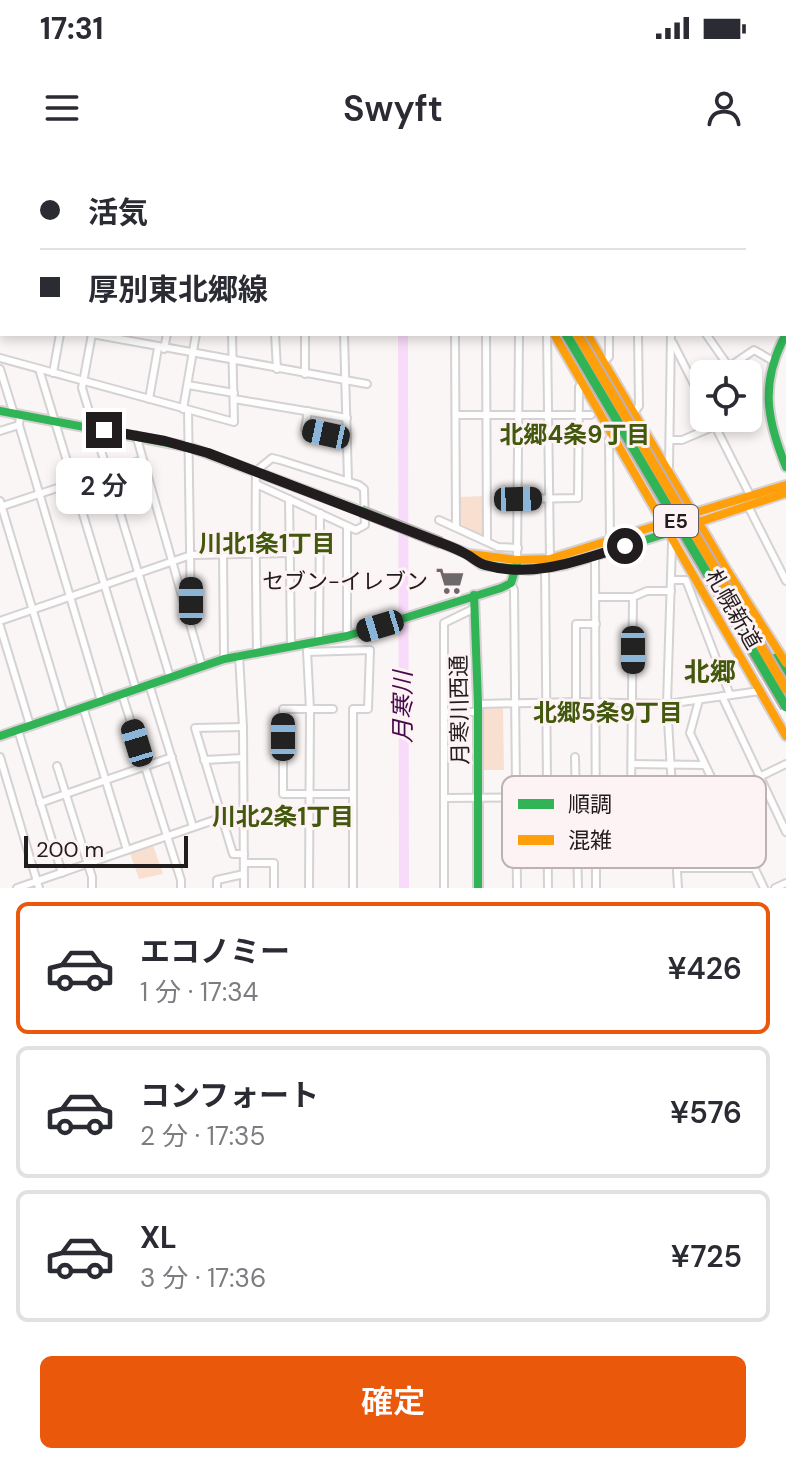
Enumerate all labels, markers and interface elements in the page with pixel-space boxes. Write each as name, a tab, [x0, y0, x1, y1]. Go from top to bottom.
text: 17:31	[40, 9, 103, 48]
text: Swyft	[343, 85, 443, 132]
icon: menu	[40, 86, 84, 130]
icon: person	[702, 86, 746, 130]
text: 活気	[88, 193, 148, 232]
text: 厚別東北郷線	[88, 270, 268, 309]
map controls	[690, 360, 762, 432]
button: locate	[690, 360, 762, 432]
route end	[86, 412, 122, 448]
car	[300, 417, 352, 451]
district label: 北郷4条9丁目	[500, 419, 650, 450]
callout: 2 分	[56, 458, 152, 514]
text: 2 分	[80, 469, 128, 503]
car	[494, 487, 542, 511]
road number: E5	[654, 505, 698, 537]
district label: 川北1条1丁目	[198, 528, 336, 559]
route start	[607, 528, 643, 564]
street label: 札幌新道	[699, 564, 768, 655]
supermarket icon: セブン-イレブン	[435, 566, 465, 596]
place label: セブン-イレブン	[262, 567, 428, 596]
car	[179, 577, 203, 625]
car	[354, 608, 406, 644]
car	[621, 626, 645, 674]
street label: 月寒川西通	[444, 655, 475, 765]
district label: 北郷	[684, 655, 736, 689]
water label: 月寒川	[387, 668, 418, 743]
district label: 北郷5条9丁目	[533, 697, 683, 728]
car	[271, 713, 295, 761]
car	[119, 717, 155, 769]
legend	[502, 776, 766, 868]
text: 順調	[568, 790, 612, 819]
district label: 川北2条1丁目	[212, 801, 354, 832]
text: 混雑	[568, 826, 612, 855]
scale bar	[24, 832, 188, 868]
text: 200 m	[36, 835, 104, 864]
icon: car	[44, 932, 116, 1004]
text: エコノミー	[140, 932, 290, 971]
text: ¥426	[667, 949, 742, 988]
text: 1 分 · 17:34	[140, 975, 258, 1009]
icon: car	[44, 1076, 116, 1148]
text: コンフォート	[140, 1076, 319, 1115]
text: ¥576	[670, 1093, 742, 1132]
text: 2 分 · 17:35	[140, 1119, 265, 1153]
text: XL	[140, 1218, 177, 1257]
icon: car	[44, 1220, 116, 1292]
text: ¥725	[671, 1237, 742, 1276]
text: 3 分 · 17:36	[140, 1261, 266, 1295]
button: 確定	[40, 1356, 746, 1448]

